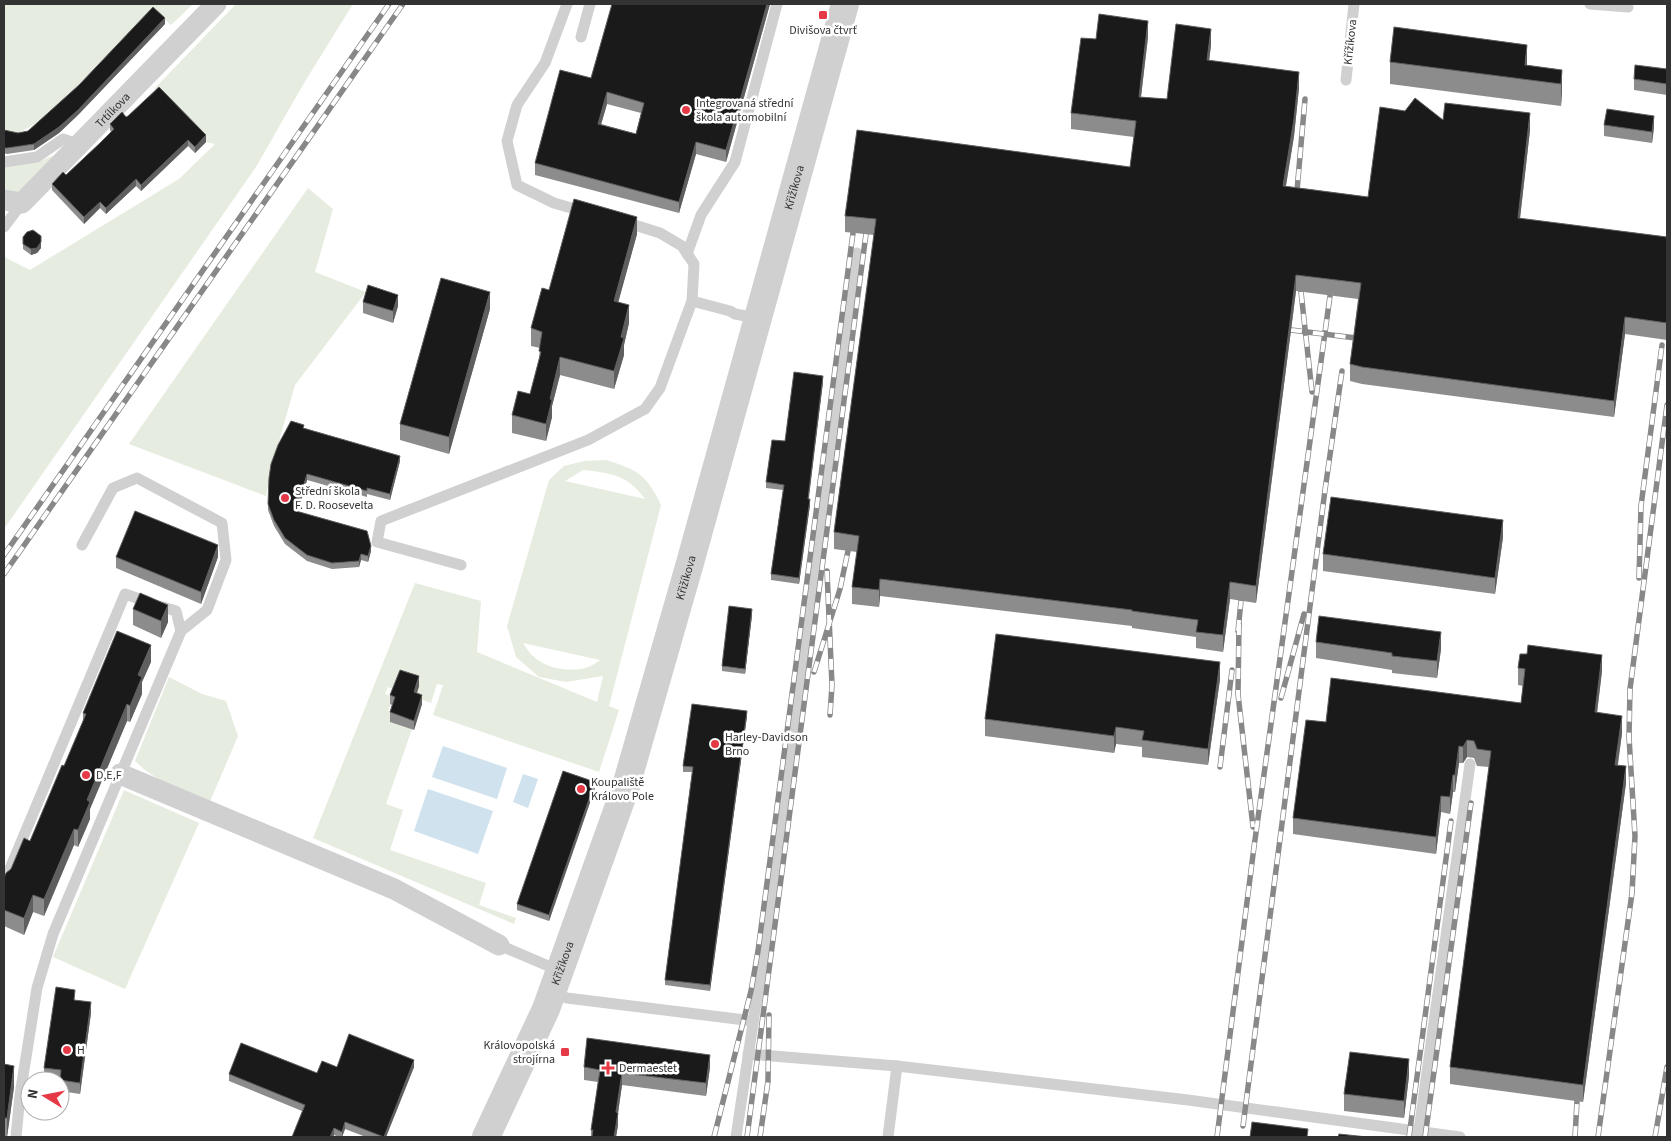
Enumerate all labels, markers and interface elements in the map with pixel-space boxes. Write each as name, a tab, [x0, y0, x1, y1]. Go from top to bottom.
marker: Divišova čtvrť	[817, 9, 829, 21]
street label: Křížíkova	[1340, 18, 1361, 66]
place label: Divišova čtvrť	[789, 22, 857, 39]
street label: Trtílkova	[92, 89, 134, 132]
place label: Integrovaná střední škola automobilní	[696, 95, 794, 126]
marker: Integrovaná střední škola automobilní	[680, 104, 692, 116]
street label: Křižíkova	[780, 163, 809, 212]
place label: Střední škola F. D. Roosevelta	[295, 483, 373, 514]
marker: Střední škola F. D. Roosevelta	[279, 492, 291, 504]
street label: Křižíkova	[672, 554, 701, 602]
place label: Harley-Davidson Brno	[725, 729, 808, 760]
marker: Harley-Davidson Brno	[709, 738, 721, 750]
place label: D,E,F	[96, 767, 122, 784]
marker: D,E,F	[80, 769, 92, 781]
place label: Koupaliště Královo Pole	[591, 774, 654, 805]
marker: Koupaliště Královo Pole	[575, 783, 587, 795]
street label: Křižíkova	[547, 939, 579, 988]
place label: Královopolská strojírna	[483, 1037, 555, 1068]
place label: H	[77, 1042, 85, 1059]
marker: H	[61, 1044, 73, 1056]
marker: Královopolská strojírna	[559, 1046, 571, 1058]
place label: Dermaestet	[619, 1060, 677, 1077]
marker: Dermaestet	[601, 1061, 615, 1075]
north arrow	[20, 1071, 70, 1121]
text: N	[23, 1088, 44, 1100]

